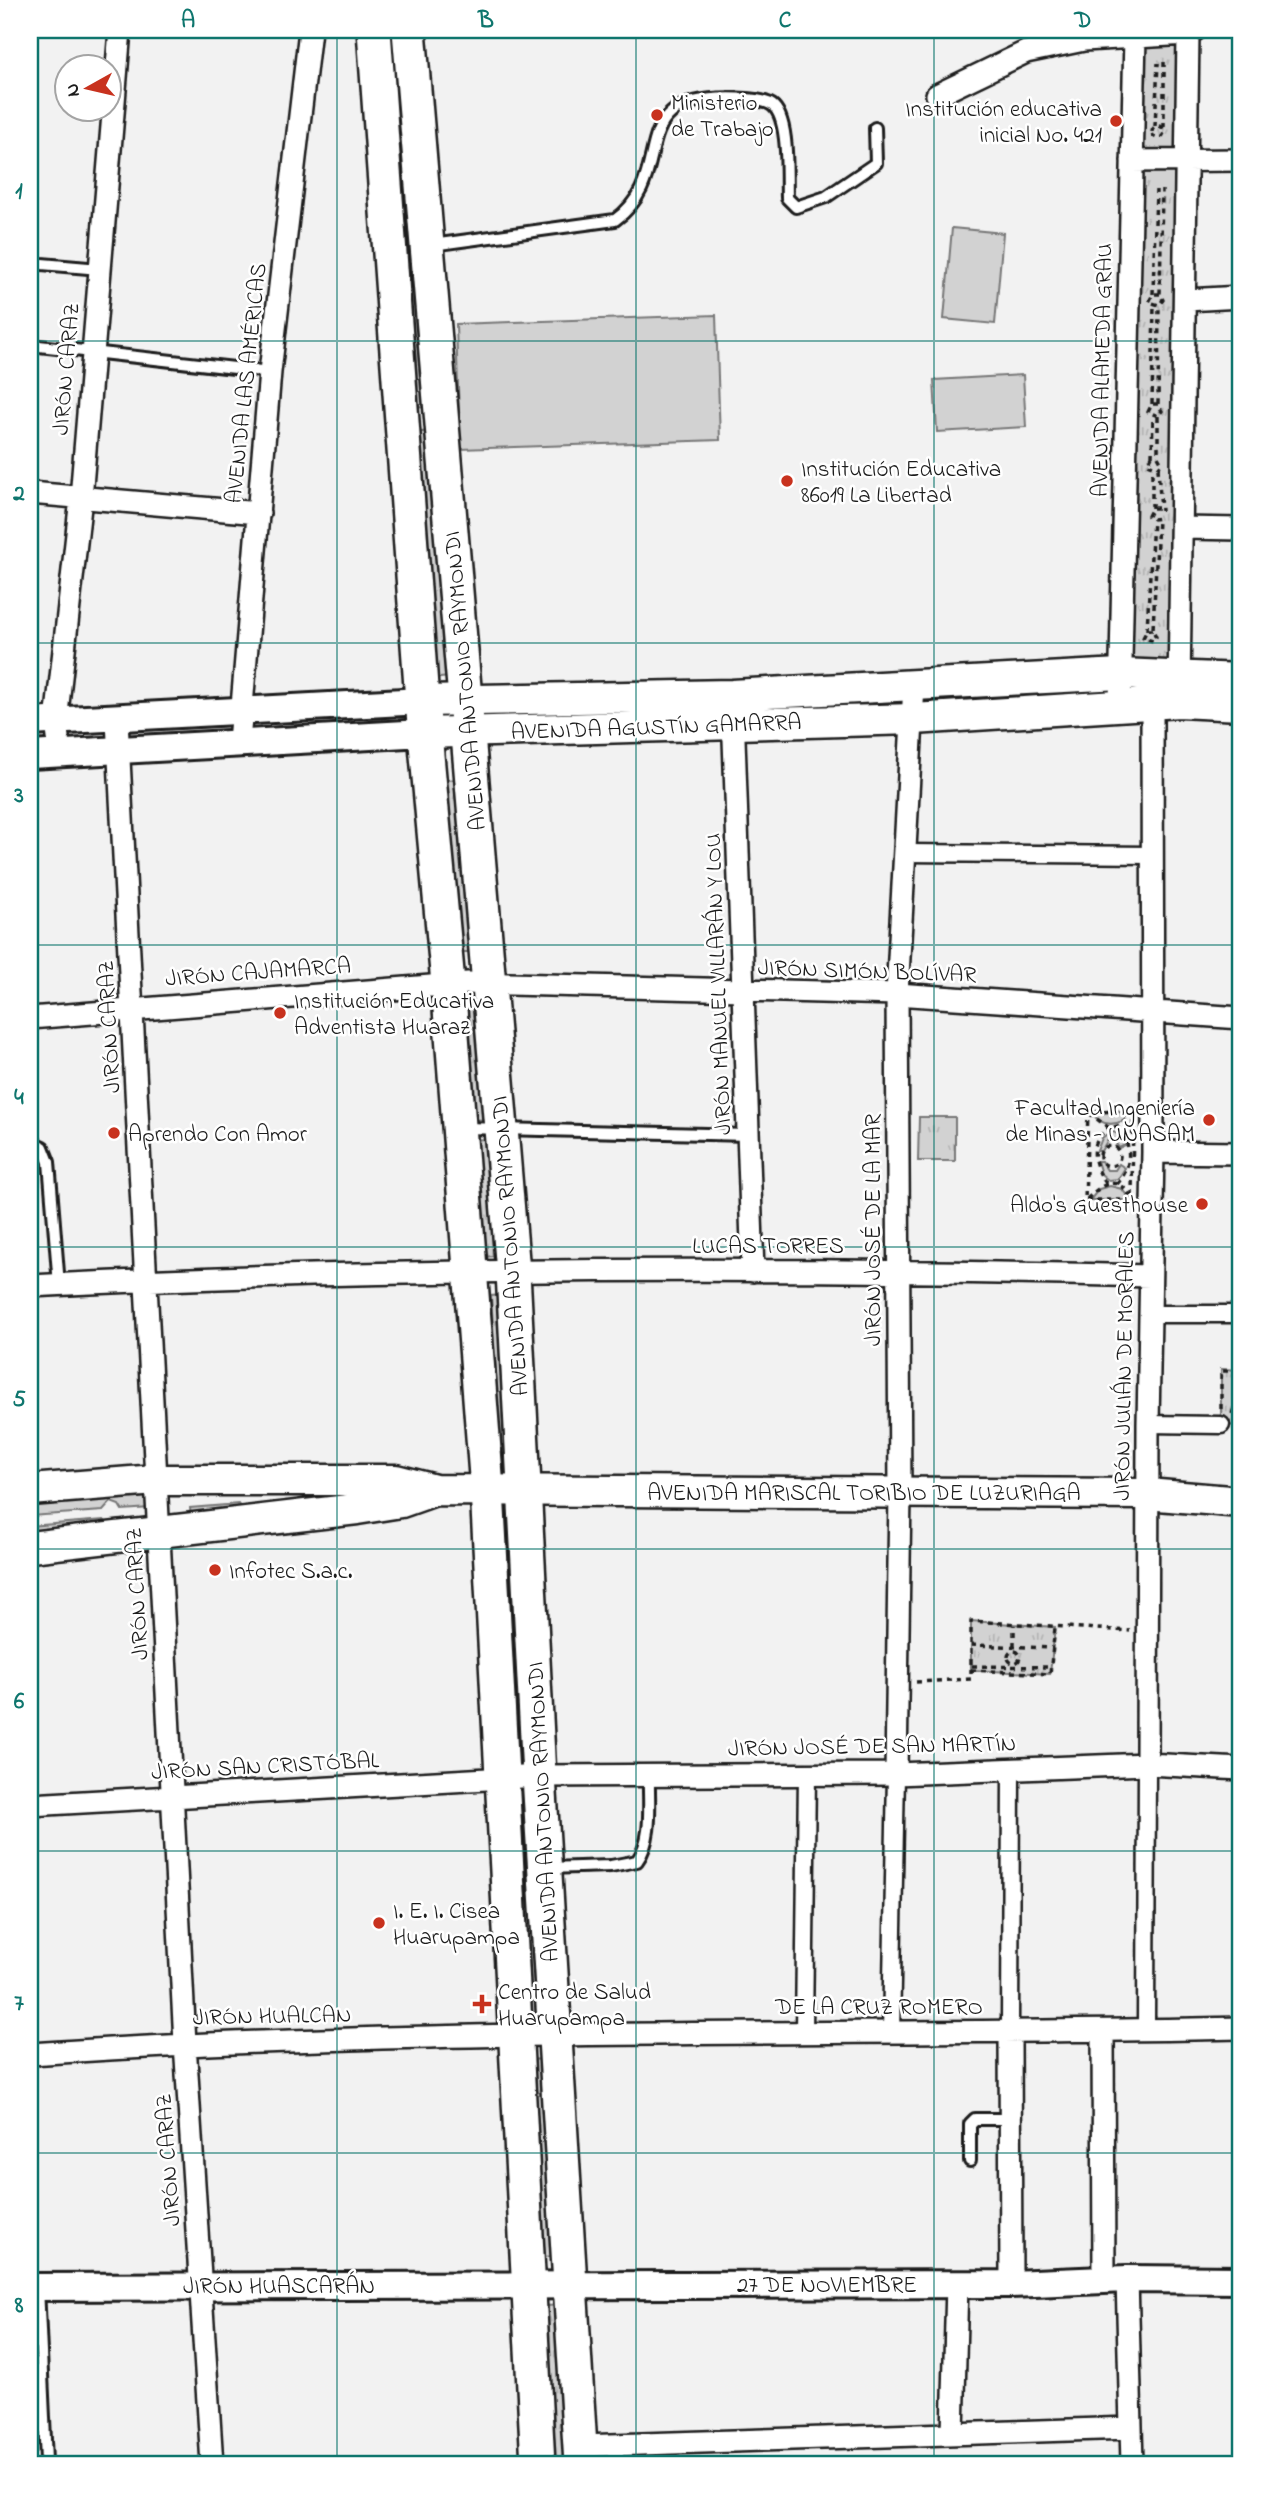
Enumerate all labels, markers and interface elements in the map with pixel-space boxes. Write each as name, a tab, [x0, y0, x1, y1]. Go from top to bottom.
text: A	[181, 5, 195, 38]
text: B	[477, 5, 494, 38]
text: C	[779, 5, 792, 38]
text: D	[1074, 5, 1091, 38]
north arrow	[52, 52, 122, 122]
text: N	[59, 82, 88, 98]
place label: Ministerio de Trabajo	[671, 88, 774, 147]
place label: Institución educativa inicial No. 421	[905, 94, 1102, 153]
marker: Ministerio de Trabajo	[649, 107, 665, 123]
marker: Institución educativa inicial No. 421	[1108, 113, 1124, 129]
text: 1	[15, 176, 23, 209]
street label: AVENIDA ALAMEDA GRAU	[1085, 243, 1122, 497]
street label: AVENIDA LAS AMÉRICAS	[218, 261, 277, 505]
street label: JIRÓN CARAZ	[45, 302, 90, 437]
place label: Institución Educativa 86019 La Libertad	[801, 454, 1001, 513]
marker: Institución Educativa 86019 La Libertad	[779, 473, 795, 489]
text: 2	[12, 478, 25, 511]
street label: AVENIDA ANTONIO RAYMONDI	[437, 530, 496, 832]
street label: AVENIDA AGUSTÍN GAMARRA	[510, 707, 802, 750]
text: 3	[13, 780, 24, 813]
street label: JIRÓN MANUEL VILLARÁN Y LOU	[697, 832, 741, 1136]
street label: JIRÓN CAJAMARCA	[164, 951, 352, 996]
street label: JIRÓN SIMÓN BOLÍVAR	[757, 952, 977, 993]
street label: JIRÓN CARAZ	[91, 960, 130, 1094]
place label: Institución Educativa Adventista Huaraz	[294, 986, 494, 1045]
marker: Institución Educativa Adventista Huaraz	[272, 1005, 288, 1021]
text: 4	[14, 1082, 24, 1115]
place label: Facultad Ingeniería de Minas - UNASAM	[1005, 1093, 1195, 1152]
street label: AVENIDA ANTONIO RAYMONDI	[485, 1095, 538, 1397]
marker: Facultad Ingeniería de Minas - UNASAM	[1201, 1112, 1217, 1128]
street label: JIRÓN JOSÉ DE LA MAR	[858, 1113, 891, 1346]
place label: Aprendo Con Amor	[128, 1119, 308, 1152]
marker: Aprendo Con Amor	[106, 1125, 122, 1141]
place label: Aldo's Guesthouse	[1010, 1190, 1189, 1223]
marker: Aldo's Guesthouse	[1194, 1196, 1210, 1212]
street label: LUCAS TORRES	[692, 1231, 844, 1264]
street label: JIRÓN JULIÁN DE MORALES	[1106, 1231, 1144, 1501]
text: 5	[12, 1384, 26, 1417]
street label: AVENIDA MARISCAL TORIBIO DE LUZURIAGA	[647, 1478, 1081, 1511]
street label: JIRÓN CARAZ	[119, 1527, 158, 1661]
place label: Infotec S.a.c.	[229, 1556, 353, 1589]
marker: Infotec S.a.c.	[207, 1562, 223, 1578]
street label: AVENIDA ANTONIO RAYMONDI	[520, 1661, 569, 1963]
text: 6	[14, 1686, 25, 1719]
street label: JIRÓN JOSÉ DE SAN MARTÍN	[728, 1728, 1017, 1767]
street label: JIRÓN SAN CRISTÓBAL	[150, 1745, 380, 1790]
place label: I. E. I. Cisea Huarupampa	[393, 1896, 520, 1955]
marker: I. E. I. Cisea Huarupampa	[371, 1915, 387, 1931]
place label: Centro de Salud Huarupampa	[498, 1977, 651, 2036]
text: 7	[14, 1988, 24, 2021]
street label: DE LA CRUZ ROMERO	[774, 1992, 983, 2025]
marker: Centro de Salud Huarupampa	[472, 1994, 492, 2014]
street label: JIRÓN HUALCAN	[192, 2000, 352, 2035]
street label: JIRÓN CARAZ	[148, 2092, 191, 2227]
street label: JIRÓN HUASCARÁN	[183, 2270, 375, 2304]
street label: 27 DE NOVIEMBRE	[737, 2270, 917, 2303]
text: 8	[14, 2290, 24, 2323]

